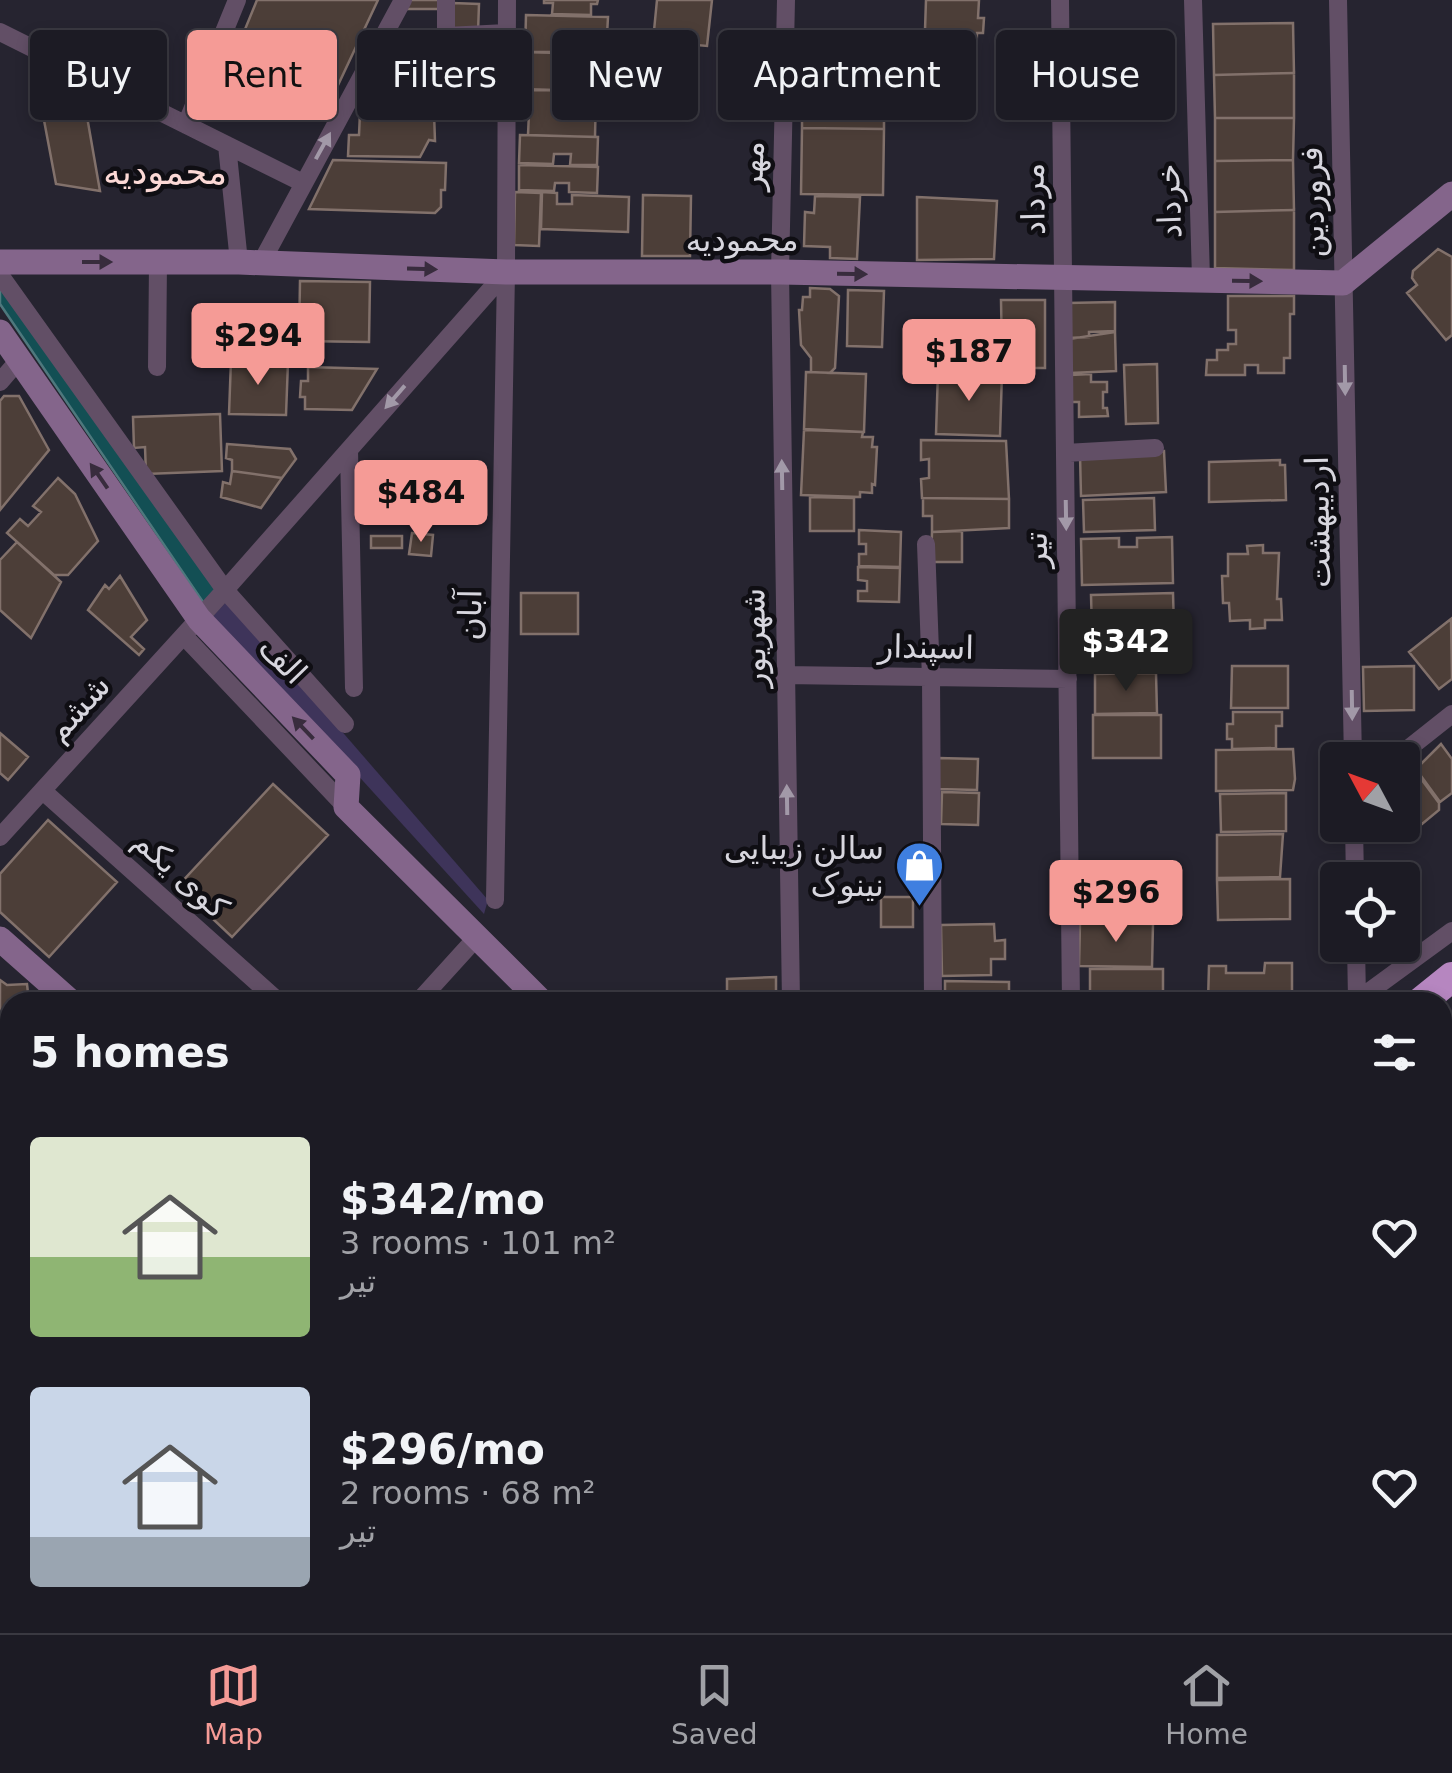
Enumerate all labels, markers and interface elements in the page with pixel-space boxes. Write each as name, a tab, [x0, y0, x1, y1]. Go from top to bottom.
chip: Buy	[30, 30, 167, 120]
chip: Rent	[187, 30, 337, 120]
chip: Filters	[357, 30, 532, 120]
chip: New	[552, 30, 698, 120]
chip: Apartment	[718, 30, 976, 120]
chip: House	[996, 30, 1175, 120]
one-way arrow	[314, 132, 331, 160]
street label: مهر	[733, 141, 771, 193]
street label: فروردین	[1292, 146, 1332, 258]
district label: محمودیه	[103, 152, 227, 193]
street label: مرداد	[1013, 163, 1053, 235]
street label: خرداد	[1149, 163, 1189, 239]
street label: محمودیه	[685, 221, 799, 259]
one-way arrow	[82, 254, 114, 270]
one-way arrow	[407, 261, 439, 277]
one-way arrow	[837, 266, 869, 282]
one-way arrow	[1232, 273, 1264, 289]
pin: $294	[199, 303, 317, 388]
text: $294	[213, 316, 303, 354]
pin: $187	[910, 319, 1028, 404]
text: $187	[924, 332, 1014, 370]
one-way arrow	[1338, 365, 1354, 397]
one-way arrow	[385, 384, 407, 409]
street label: اردیبهشت	[1298, 456, 1338, 588]
one-way arrow	[774, 459, 790, 491]
pin: $484	[362, 460, 480, 545]
one-way arrow	[90, 463, 109, 489]
text: $484	[376, 473, 466, 511]
one-way arrow	[1058, 500, 1074, 532]
street label: تیر	[1017, 532, 1055, 570]
street label: آبان	[450, 587, 489, 641]
street label: شهریور	[734, 588, 774, 690]
pin: $342	[1067, 609, 1185, 694]
text: $342	[1081, 622, 1171, 660]
street label: اسپندار	[876, 627, 974, 667]
street label: الف	[251, 628, 315, 692]
street label: ششم	[38, 667, 118, 749]
one-way arrow	[1344, 690, 1360, 722]
one-way arrow	[292, 716, 315, 740]
north arrow	[1320, 742, 1420, 842]
map controls	[1320, 742, 1420, 962]
one-way arrow	[778, 784, 794, 816]
street label: کوی یکم	[126, 821, 237, 927]
place label: سالن زیبایی نینوک	[724, 829, 884, 904]
shop icon: سالن زیبایی نینوک	[893, 840, 945, 908]
pin: $296	[1057, 860, 1175, 945]
button: locate	[1320, 862, 1420, 962]
text: $296	[1071, 873, 1161, 911]
icon: filters	[1367, 1025, 1422, 1080]
text: 5 homes	[30, 1028, 230, 1077]
text: $342/mo	[340, 1175, 545, 1224]
icon: home	[110, 1177, 230, 1297]
icon: heart	[1367, 1210, 1422, 1265]
text: 3 rooms · 101 m²	[340, 1224, 616, 1262]
text: تیر	[340, 1262, 376, 1300]
text: $296/mo	[340, 1425, 545, 1474]
icon: home	[110, 1427, 230, 1547]
icon: heart	[1367, 1460, 1422, 1515]
text: 2 rooms · 68 m²	[340, 1474, 595, 1512]
text: تیر	[340, 1512, 376, 1550]
tab: Map	[204, 1658, 263, 1751]
tab: Saved	[671, 1658, 757, 1751]
tab: Home	[1165, 1658, 1248, 1751]

